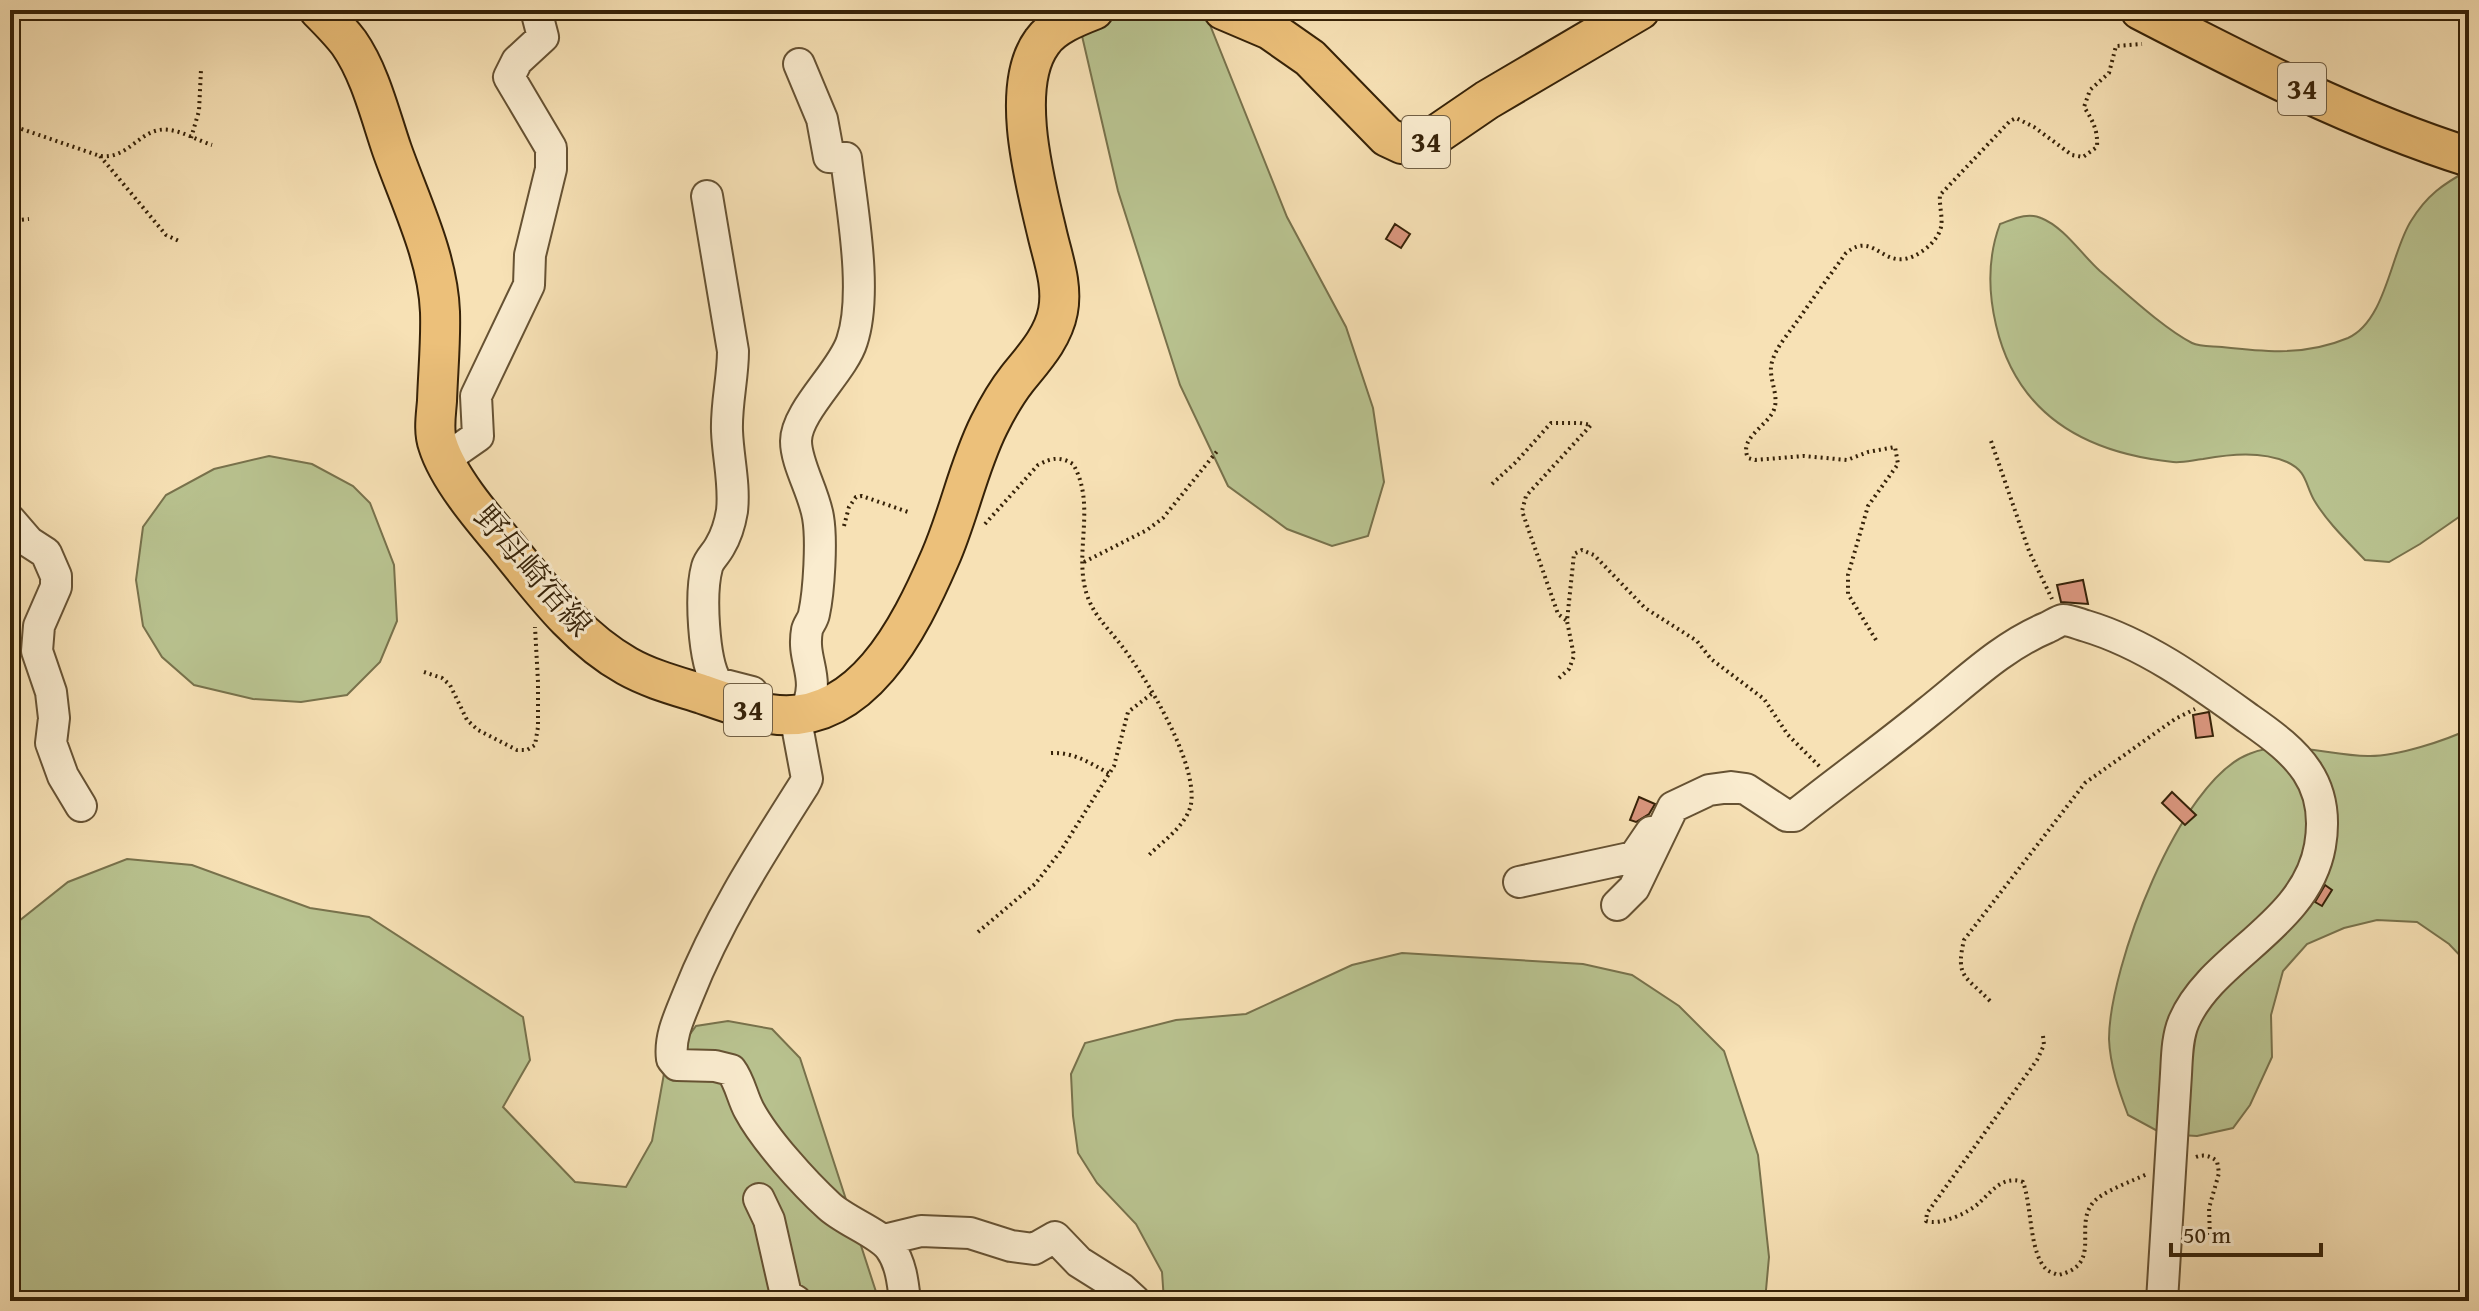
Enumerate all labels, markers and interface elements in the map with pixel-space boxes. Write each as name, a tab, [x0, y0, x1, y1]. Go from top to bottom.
road number: 34	[2278, 63, 2326, 115]
road number: 34	[1402, 116, 1450, 168]
street label: 野母崎宿線	[463, 495, 604, 646]
road number: 34	[724, 684, 772, 736]
scale bar	[2171, 1207, 2321, 1257]
text: 50 m	[2183, 1217, 2231, 1252]

